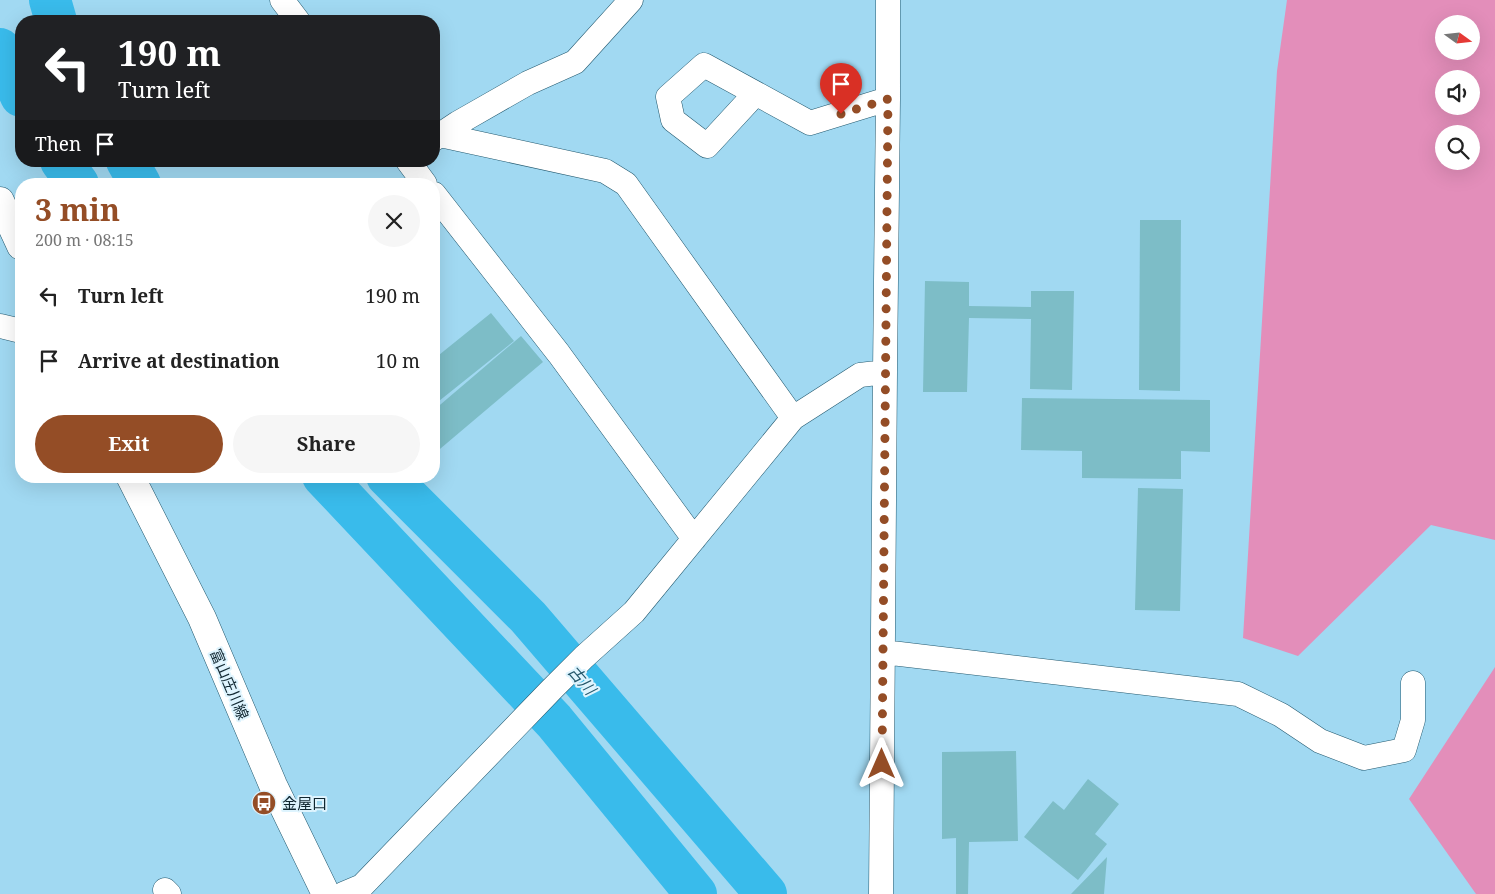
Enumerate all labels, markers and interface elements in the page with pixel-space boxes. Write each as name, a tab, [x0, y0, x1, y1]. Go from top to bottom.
north arrow	[1435, 15, 1480, 60]
map controls	[1435, 15, 1480, 170]
text: 190 m	[118, 29, 221, 76]
icon: left	[35, 35, 100, 100]
pin	[820, 63, 862, 114]
icon: arrive	[827, 70, 855, 98]
button: sound	[1435, 70, 1480, 115]
text: Turn left	[118, 74, 210, 104]
button: search	[1435, 125, 1480, 170]
icon: arrive	[91, 130, 119, 158]
text: Then	[35, 131, 81, 157]
text: 3 min	[35, 189, 120, 230]
button: close	[368, 195, 420, 247]
text: 200 m · 08:15	[35, 229, 134, 251]
icon: left	[35, 282, 63, 310]
text: Turn left	[78, 283, 164, 309]
text: 190 m	[365, 283, 420, 309]
icon: arrive	[35, 347, 63, 375]
text: Arrive at destination	[78, 348, 280, 374]
text: 10 m	[376, 348, 420, 374]
button: Exit	[35, 415, 223, 473]
button: Share	[233, 415, 420, 473]
street label: 富山庄川線	[206, 646, 254, 722]
water label: 古川	[563, 661, 602, 701]
position arrow	[855, 737, 907, 789]
bus stop icon: 金屋口	[251, 790, 277, 816]
place label: 金屋口	[282, 793, 327, 813]

